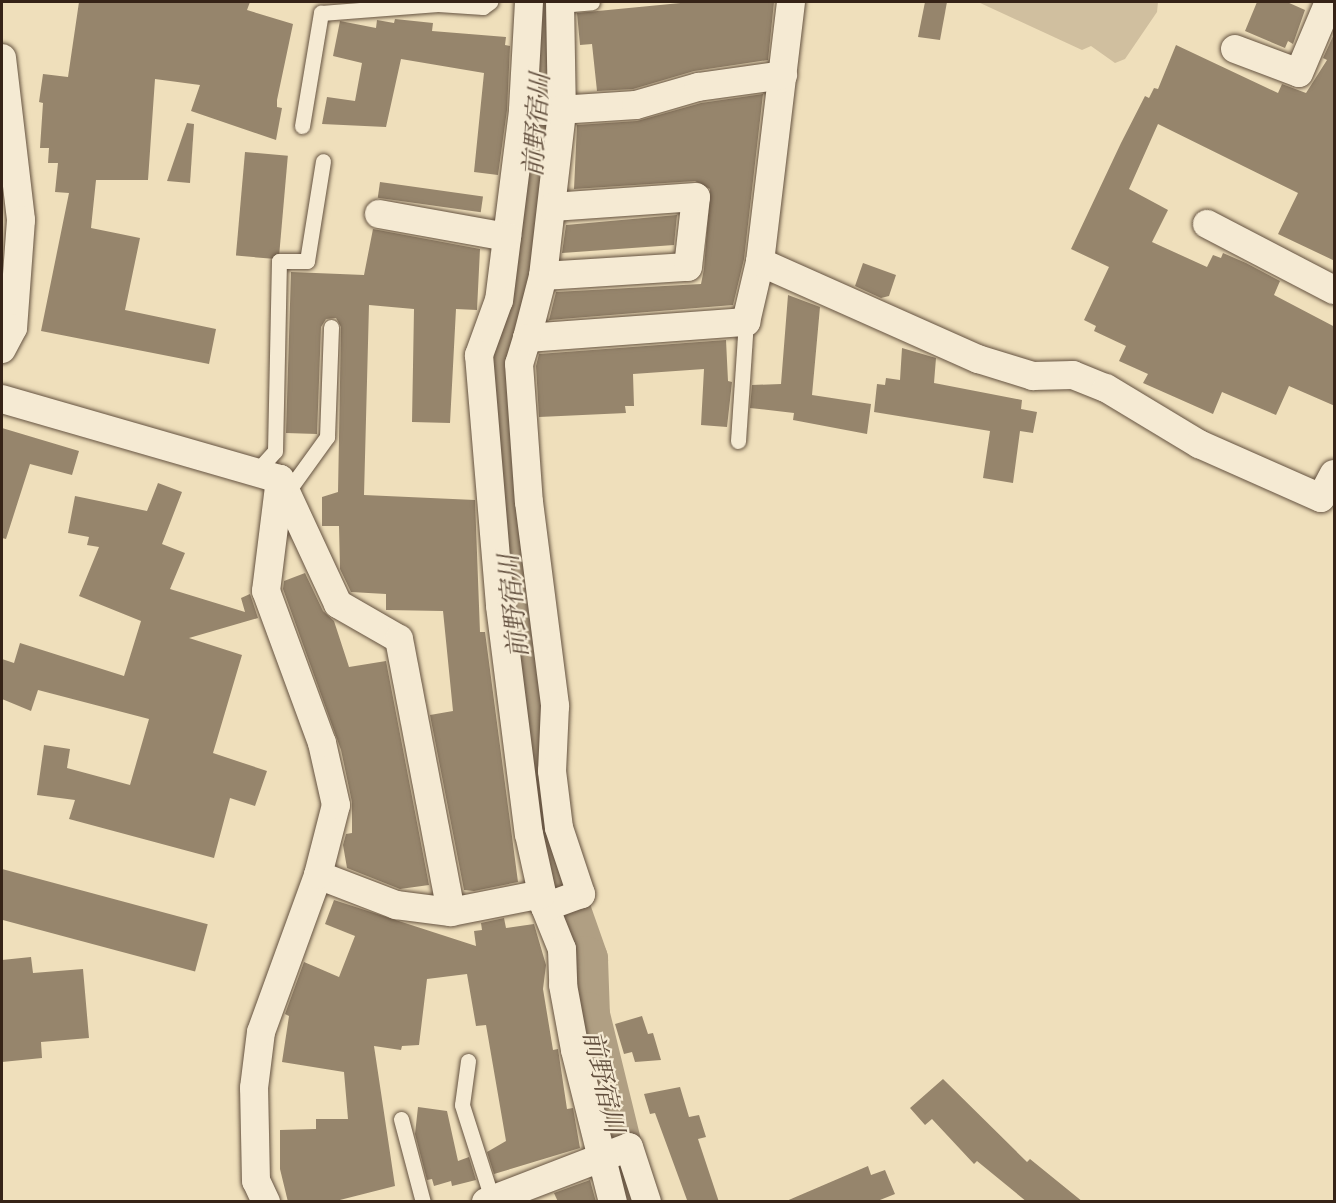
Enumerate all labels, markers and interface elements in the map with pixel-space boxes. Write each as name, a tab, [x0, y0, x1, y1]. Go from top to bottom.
water label: 前野宿川	[519, 72, 557, 178]
water label: 前野宿川	[494, 553, 536, 659]
water label: 前野宿川	[575, 1028, 629, 1136]

